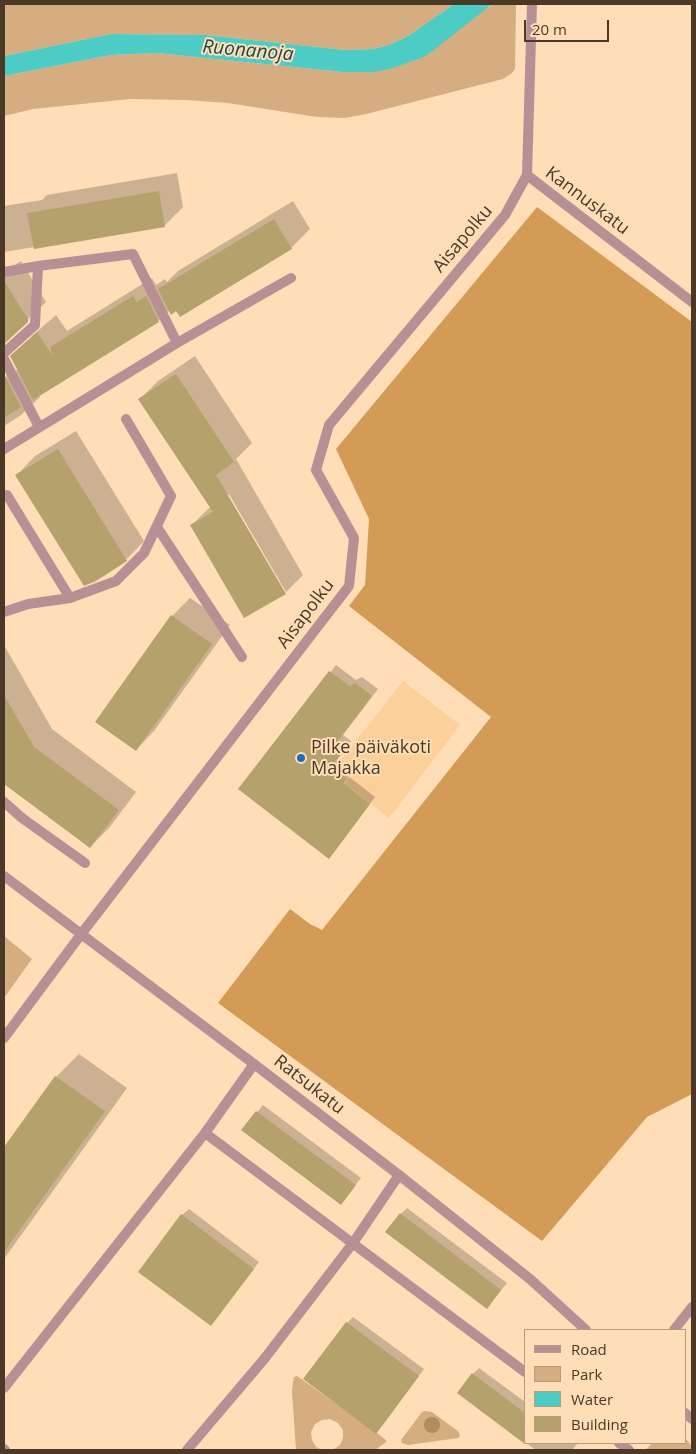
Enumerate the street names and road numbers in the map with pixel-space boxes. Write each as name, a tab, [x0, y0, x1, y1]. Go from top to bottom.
street label: Kannuskatu	[541, 162, 633, 240]
street label: Aisapolku	[429, 201, 497, 277]
street label: Aisapolku	[273, 575, 339, 653]
street label: Ratsukatu	[269, 1051, 349, 1119]

